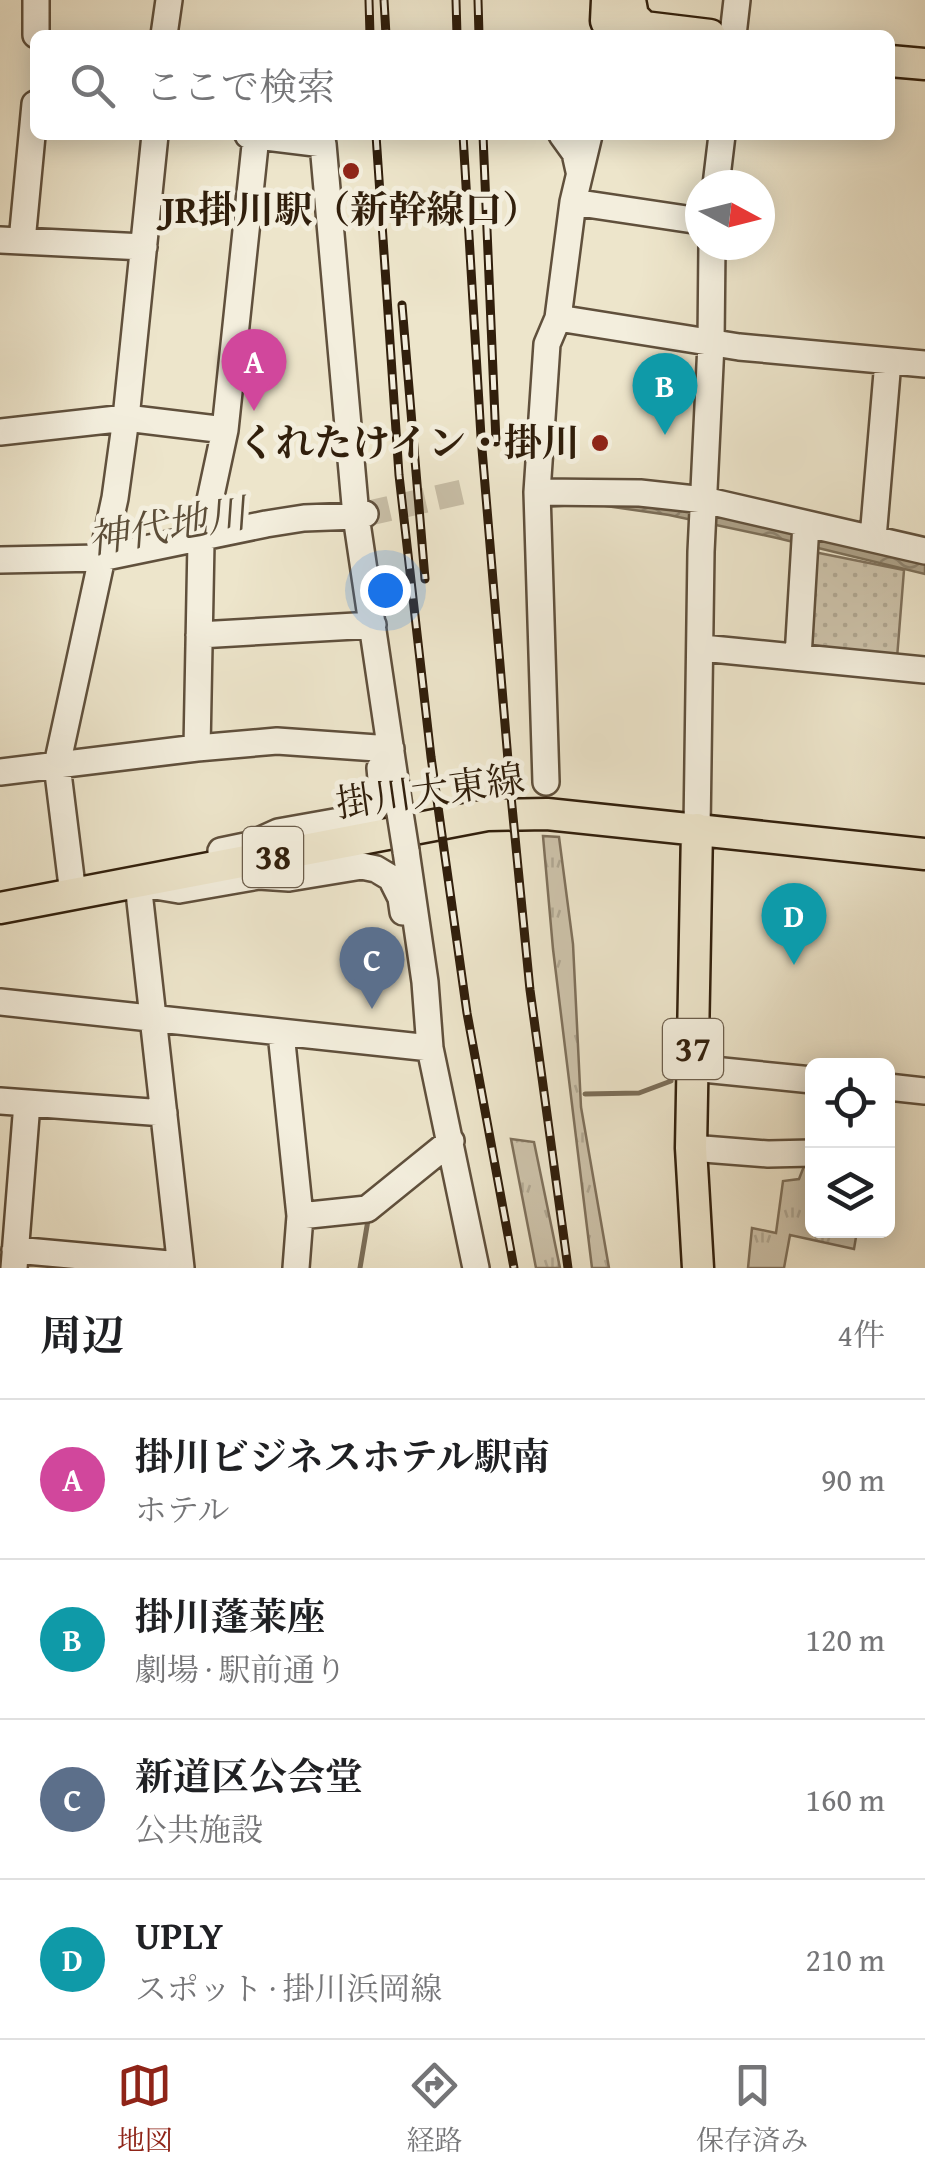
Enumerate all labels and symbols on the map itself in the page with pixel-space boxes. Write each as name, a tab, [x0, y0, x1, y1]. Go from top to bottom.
marker: JR掛川駅（新幹線口）	[340, 160, 362, 182]
north arrow	[685, 170, 775, 260]
place label: JR掛川駅（新幹線口）	[156, 181, 540, 237]
pin: A	[222, 328, 286, 411]
pin: B	[632, 352, 698, 435]
place label: くれたけイン・掛川	[238, 414, 580, 470]
marker: くれたけイン・掛川	[589, 432, 611, 454]
water label: 神代地川	[83, 482, 255, 568]
your location	[360, 565, 411, 616]
street label: 掛川大東線	[332, 749, 528, 831]
road number: 38	[243, 827, 303, 887]
pin: D	[762, 882, 826, 965]
pin: C	[340, 926, 404, 1009]
road number: 37	[663, 1019, 723, 1079]

